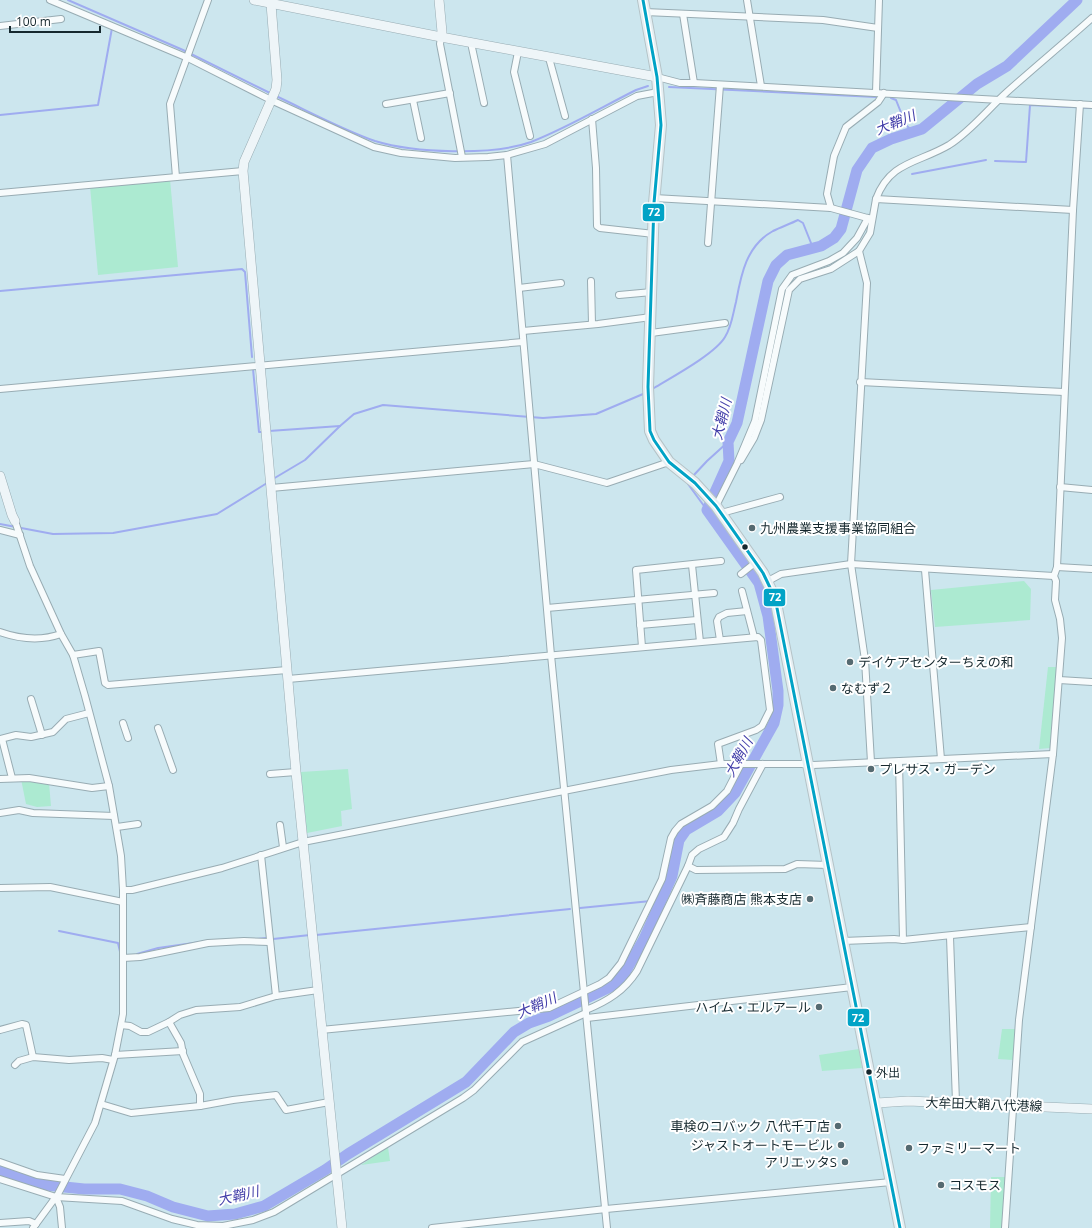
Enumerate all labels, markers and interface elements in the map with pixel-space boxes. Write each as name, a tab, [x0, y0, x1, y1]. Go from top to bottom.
scale bar	[10, 8, 100, 34]
text: 100 m	[16, 13, 51, 30]
water label: 大鞘川	[872, 105, 920, 139]
line badge: 72	[642, 203, 665, 222]
text: 72	[648, 204, 660, 219]
water label: 大鞘川	[707, 394, 736, 442]
place label: 九州農業支援事業協同組合	[760, 519, 916, 537]
marker: 九州農業支援事業協同組合	[747, 523, 757, 533]
unlabelled marker	[740, 542, 750, 552]
line badge: 72	[763, 588, 786, 607]
text: 72	[769, 589, 781, 604]
place label: デイケアセンターちえの和	[858, 653, 1014, 671]
marker: デイケアセンターちえの和	[845, 657, 855, 667]
place label: なむず２	[841, 679, 893, 697]
marker: なむず２	[828, 683, 838, 693]
water label: 大鞘川	[720, 732, 757, 780]
place label: プレサス・ガーデン	[879, 760, 996, 778]
marker: プレサス・ガーデン	[866, 764, 876, 774]
place label: ㈱斉藤商店 熊本支店	[682, 890, 802, 908]
marker: ㈱斉藤商店 熊本支店	[805, 894, 815, 904]
water label: 大鞘川	[513, 987, 561, 1022]
place label: ハイム・エルアール	[695, 998, 811, 1016]
marker: ハイム・エルアール	[814, 1002, 824, 1012]
line badge: 72	[847, 1008, 870, 1027]
text: 72	[852, 1010, 864, 1025]
place label: 外出	[876, 1064, 900, 1081]
marker: 外出	[864, 1067, 874, 1077]
street label: 大牟田大鞘八代港線	[925, 1093, 1043, 1115]
place label: 車検のコバック 八代千丁店	[671, 1117, 830, 1135]
marker: 車検のコバック 八代千丁店	[833, 1121, 843, 1131]
place label: ジャストオートモービル	[691, 1136, 833, 1154]
place label: ファミリーマート	[917, 1139, 1021, 1157]
marker: ジャストオートモービル	[836, 1140, 846, 1150]
marker: ファミリーマート	[904, 1143, 914, 1153]
place label: アリエッタS	[765, 1153, 837, 1171]
marker: アリエッタS	[840, 1157, 850, 1167]
place label: コスモス	[949, 1176, 1001, 1194]
marker: コスモス	[936, 1180, 946, 1190]
water label: 大鞘川	[215, 1181, 263, 1209]

